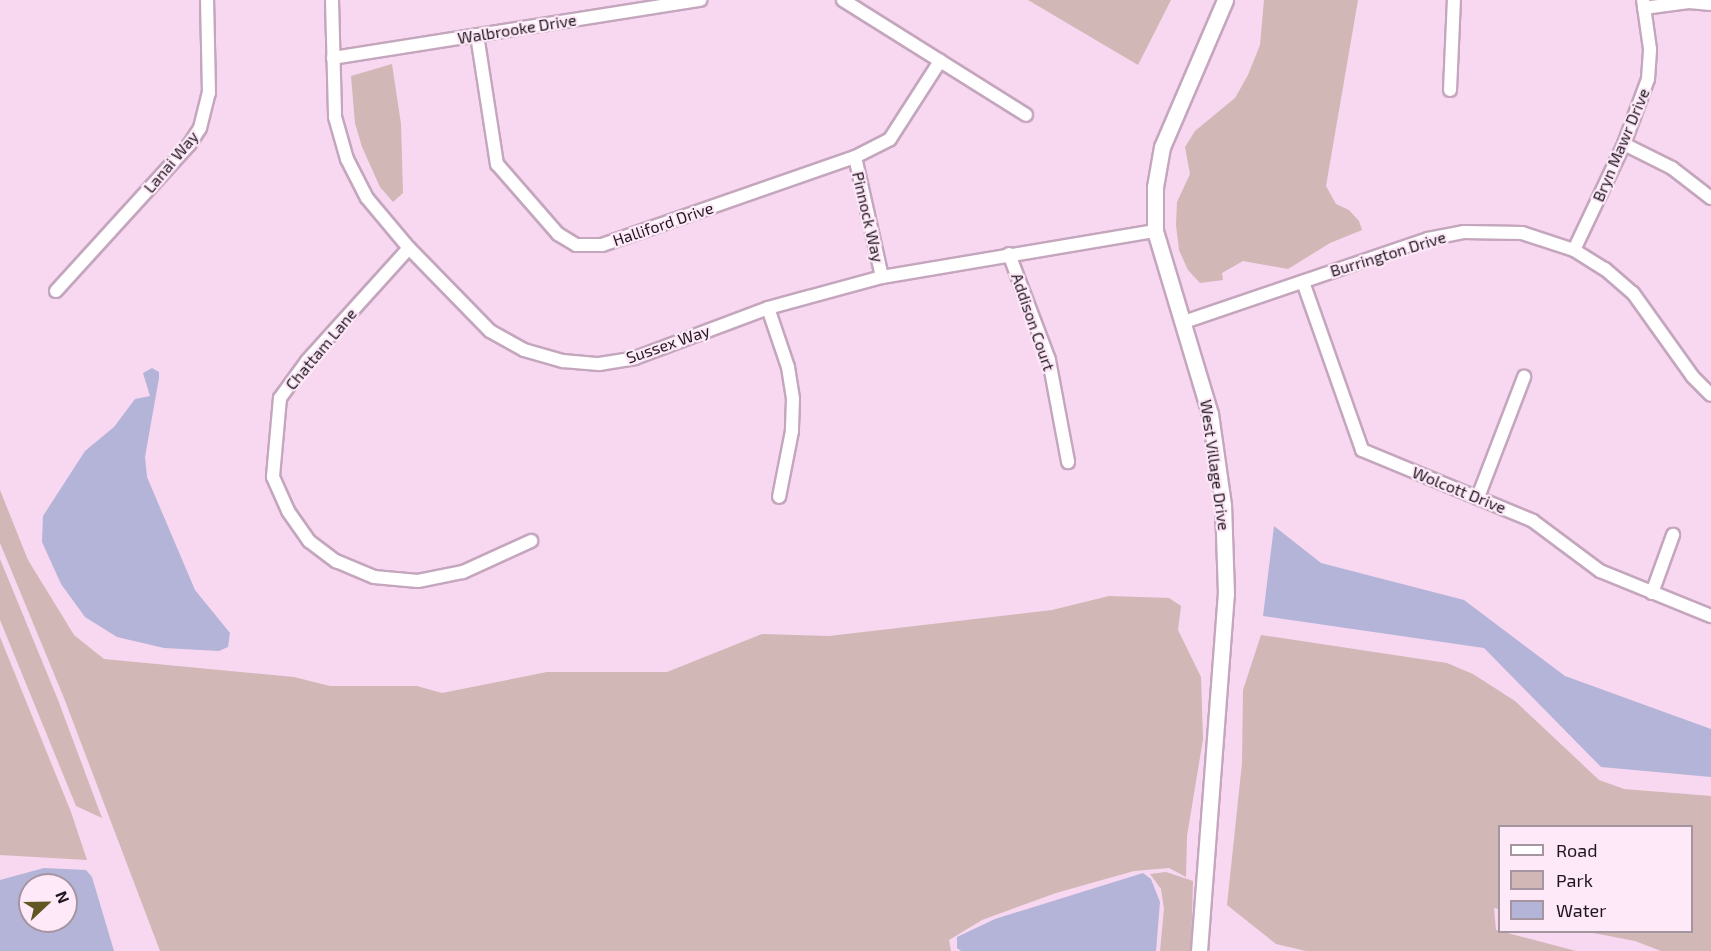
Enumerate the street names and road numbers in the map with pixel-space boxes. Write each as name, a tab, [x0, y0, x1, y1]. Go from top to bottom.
street label: Walbrooke Drive	[456, 10, 578, 48]
street label: Bryn Mawr Drive	[1588, 85, 1654, 205]
street label: Lanai Way	[140, 127, 202, 197]
street label: Pinnock Way	[848, 170, 888, 264]
street label: Halliford Drive	[610, 198, 716, 250]
street label: Burrington Drive	[1328, 227, 1448, 281]
street label: Addison Court	[1007, 271, 1059, 373]
street label: Chattam Lane	[281, 304, 361, 394]
street label: Sussex Way	[624, 321, 712, 367]
street label: West Village Drive	[1196, 398, 1234, 532]
street label: Wolcott Drive	[1409, 463, 1509, 517]

